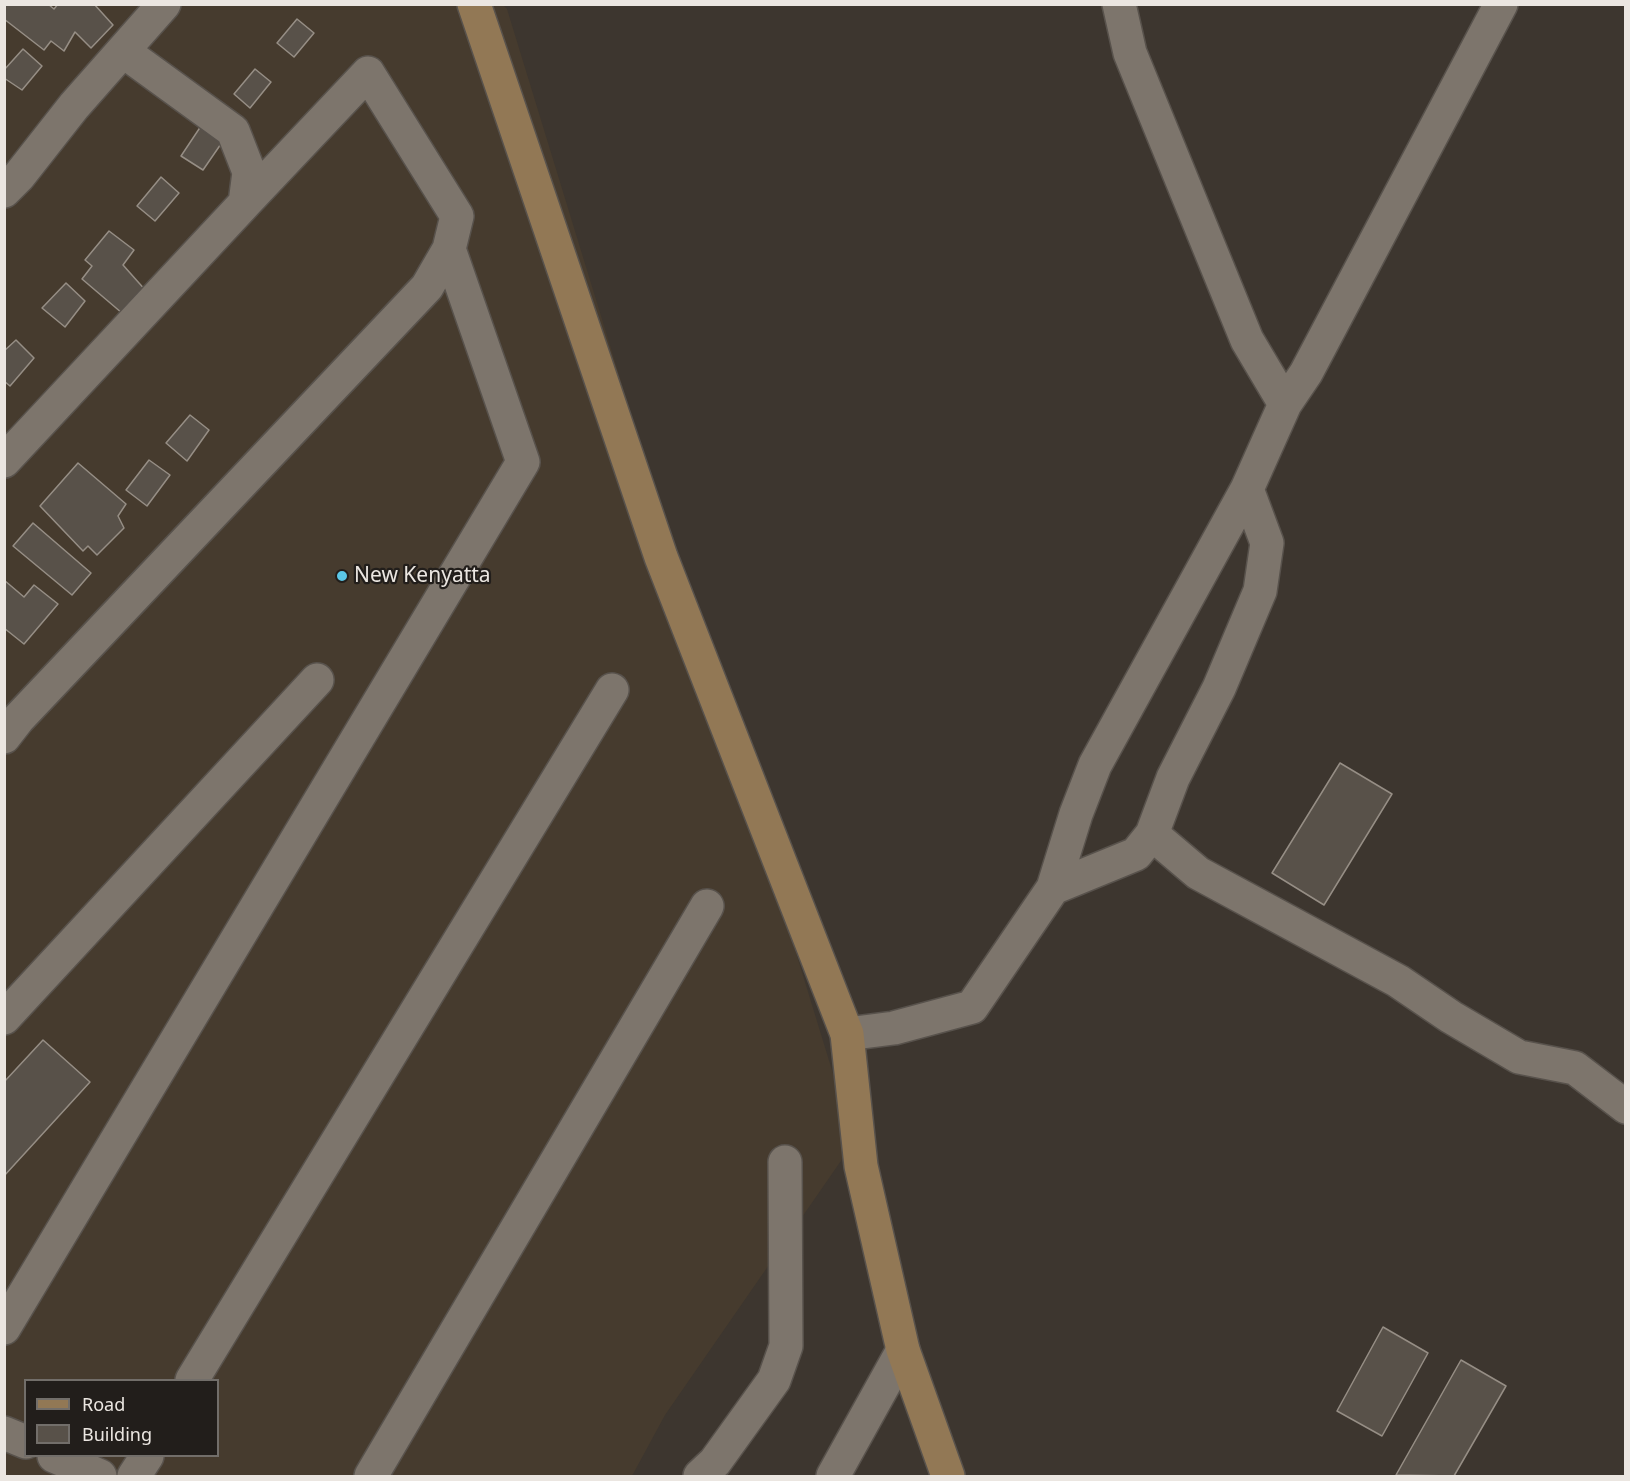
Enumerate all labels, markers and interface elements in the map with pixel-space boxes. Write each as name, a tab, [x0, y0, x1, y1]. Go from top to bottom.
place label: New Kenyatta	[354, 563, 491, 589]
marker: New Kenyatta	[335, 569, 349, 583]
legend	[24, 1379, 219, 1457]
text: Road	[82, 1392, 125, 1416]
text: Building	[82, 1422, 152, 1446]

